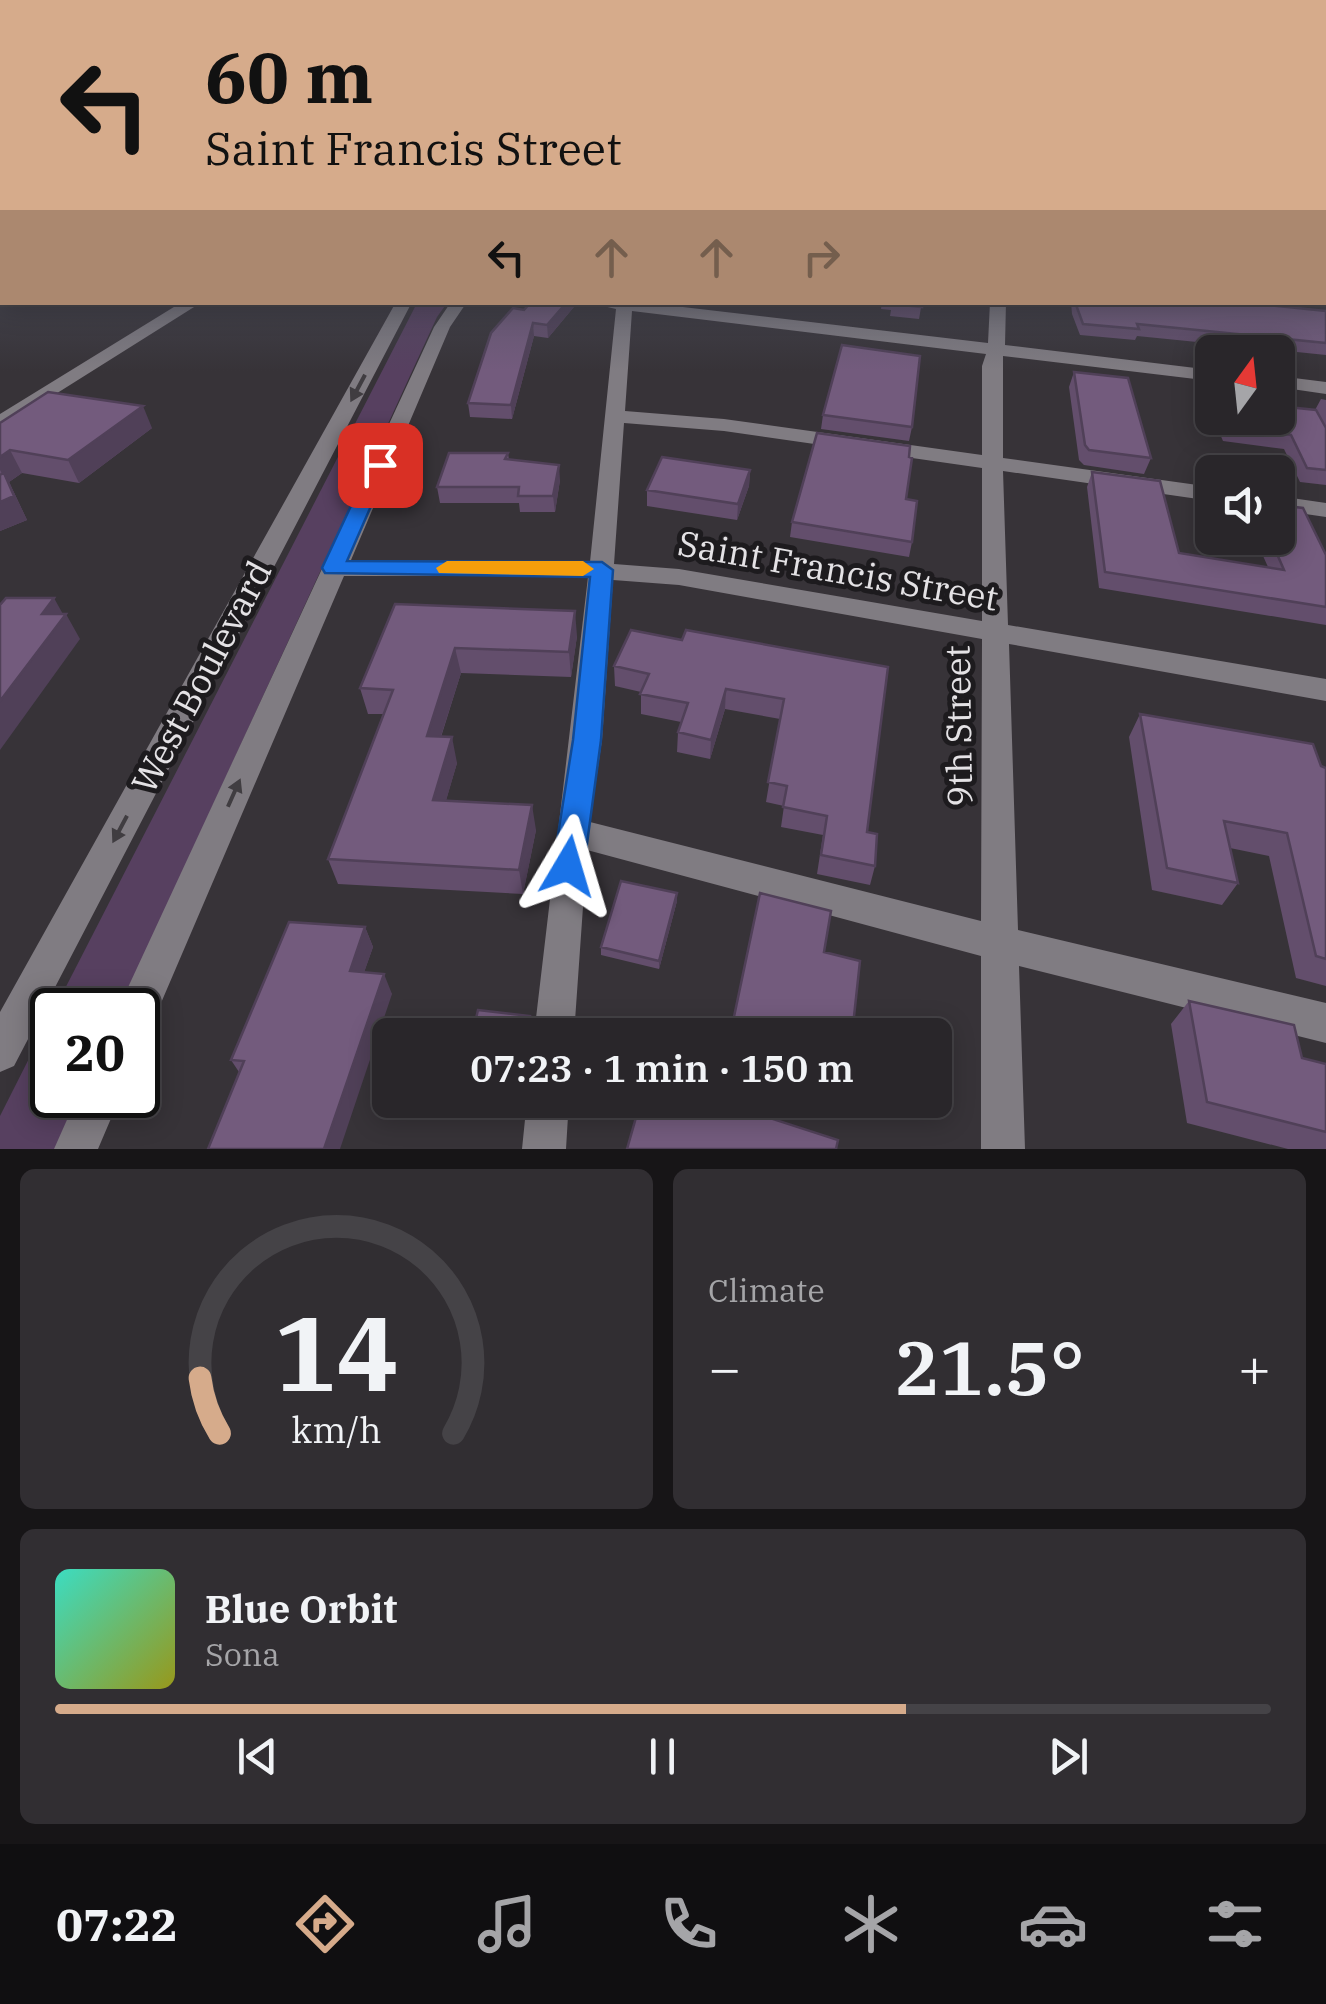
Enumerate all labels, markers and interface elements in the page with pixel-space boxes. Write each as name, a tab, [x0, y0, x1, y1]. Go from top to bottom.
text: 60 m	[205, 31, 373, 122]
icon: left	[40, 40, 170, 170]
text: Saint Francis Street	[205, 119, 622, 177]
icon: left	[479, 230, 534, 285]
icon: ahead	[584, 230, 639, 285]
icon: ahead	[689, 230, 744, 285]
icon: right	[794, 230, 849, 285]
north arrow	[1195, 335, 1295, 435]
map controls	[1195, 335, 1295, 555]
one-way arrow	[349, 374, 366, 403]
pin	[338, 423, 423, 508]
icon: arrive	[353, 438, 408, 493]
button: sound	[1195, 455, 1295, 555]
street label: Saint Francis Street	[675, 519, 1002, 621]
street label: West Boulevard	[121, 552, 282, 801]
street label: 9th Street	[934, 645, 982, 807]
one-way arrow	[226, 778, 242, 808]
one-way arrow	[112, 814, 129, 843]
position arrow	[516, 814, 620, 918]
speed limit sign: 20	[30, 988, 160, 1118]
text: 07:23 · 1 min · 150 m	[470, 1043, 854, 1092]
text: Climate	[708, 1269, 825, 1311]
text: 14	[274, 1284, 399, 1420]
text: 21.5°	[894, 1318, 1085, 1416]
text: −	[708, 1332, 741, 1403]
text: +	[1238, 1332, 1271, 1403]
text: km/h	[291, 1406, 382, 1453]
text: Blue Orbit	[205, 1584, 397, 1633]
text: Sona	[205, 1633, 280, 1675]
icon: previous	[230, 1729, 285, 1784]
icon: pause	[635, 1729, 690, 1784]
icon: next	[1041, 1729, 1096, 1784]
icon: directions	[290, 1889, 360, 1959]
icon: music	[472, 1889, 542, 1959]
icon: phone	[654, 1889, 724, 1959]
icon: climate	[836, 1889, 906, 1959]
icon: car	[1018, 1889, 1088, 1959]
icon: filters	[1200, 1889, 1270, 1959]
text: 07:22	[56, 1895, 178, 1953]

